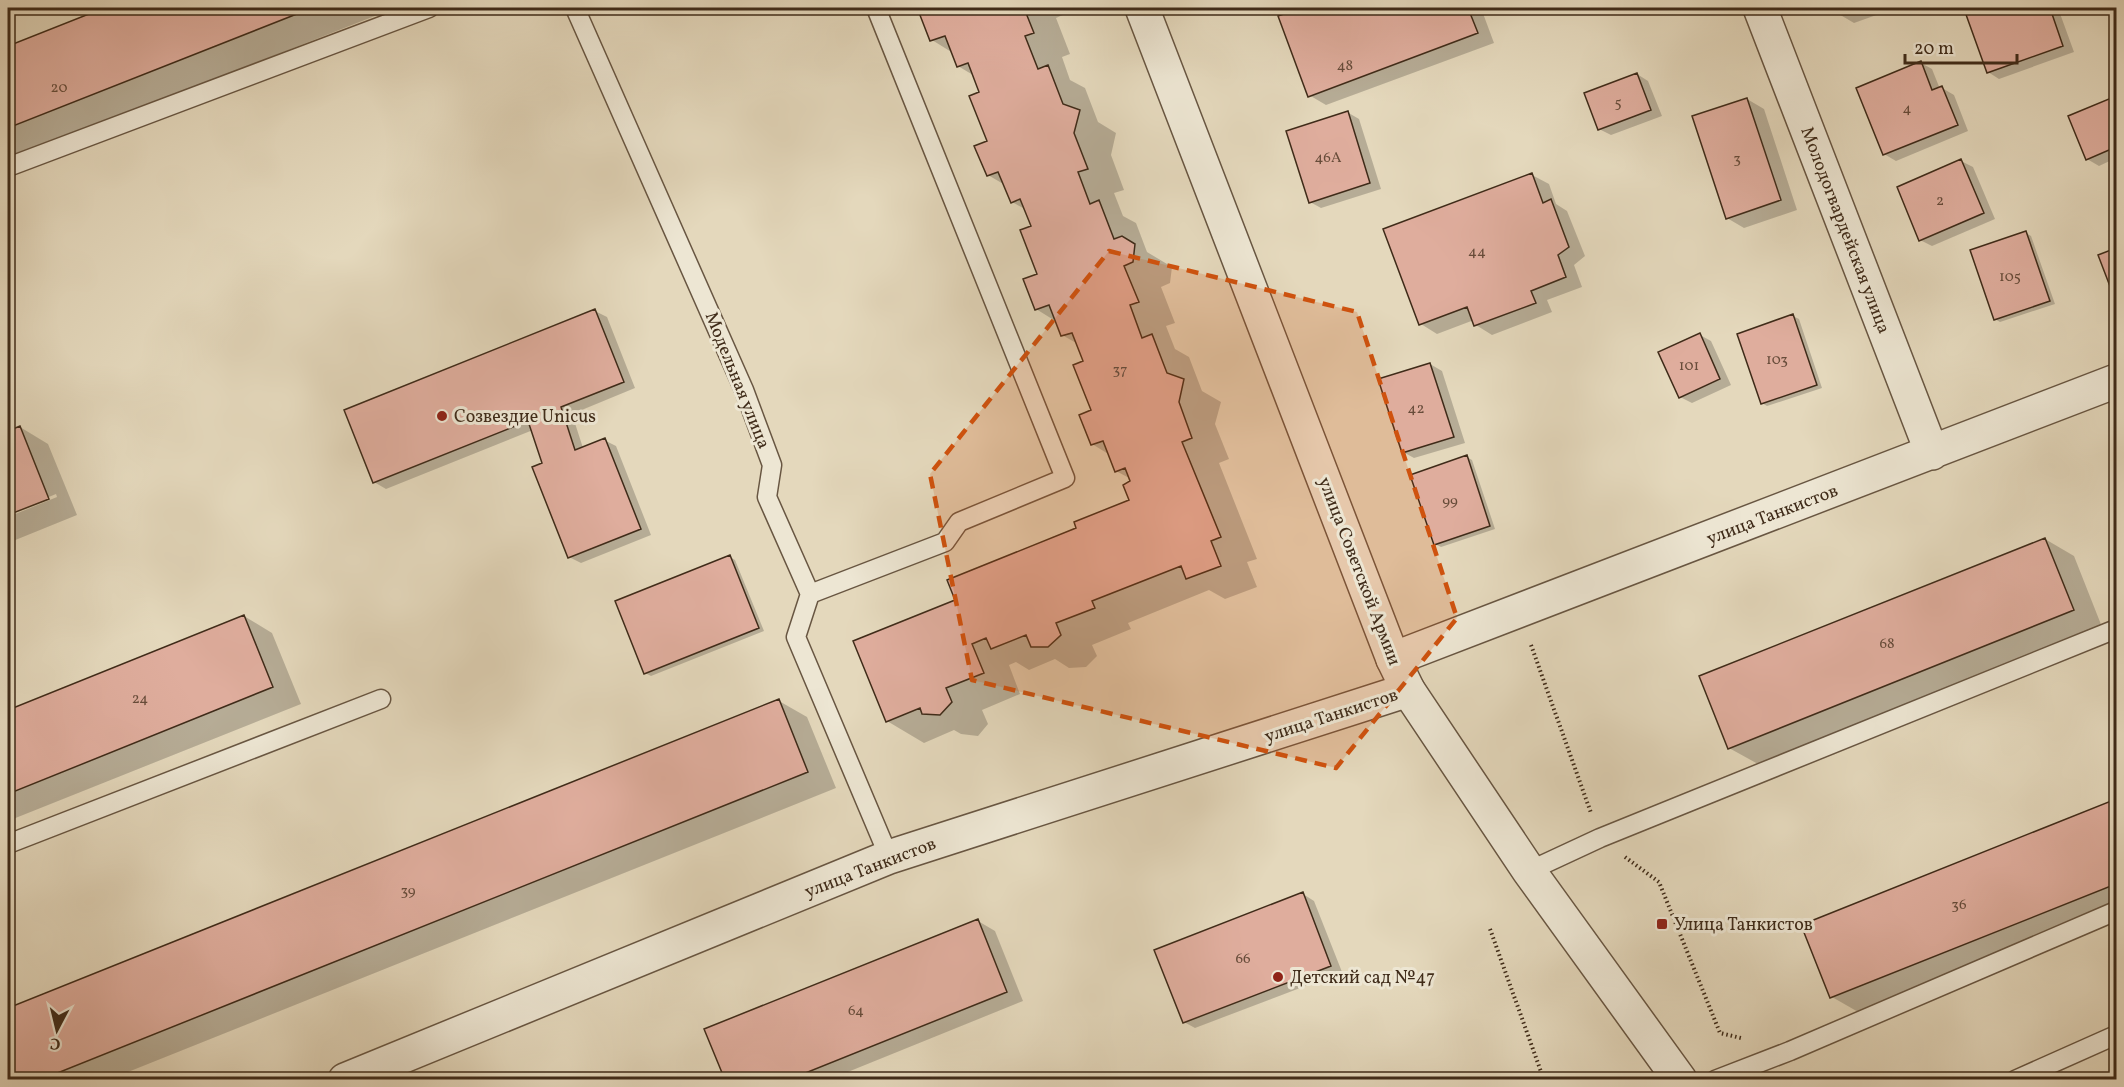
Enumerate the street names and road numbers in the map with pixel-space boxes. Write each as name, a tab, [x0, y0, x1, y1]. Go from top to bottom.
street label: Молодогвардейская улица	[1794, 123, 1896, 338]
street label: Модельная улица	[698, 308, 776, 453]
street label: улица Советской Армии	[1311, 474, 1406, 669]
street label: улица Танкистов	[1703, 479, 1842, 552]
street label: улица Танкистов	[1262, 683, 1401, 750]
street label: улица Танкистов	[801, 832, 940, 905]

